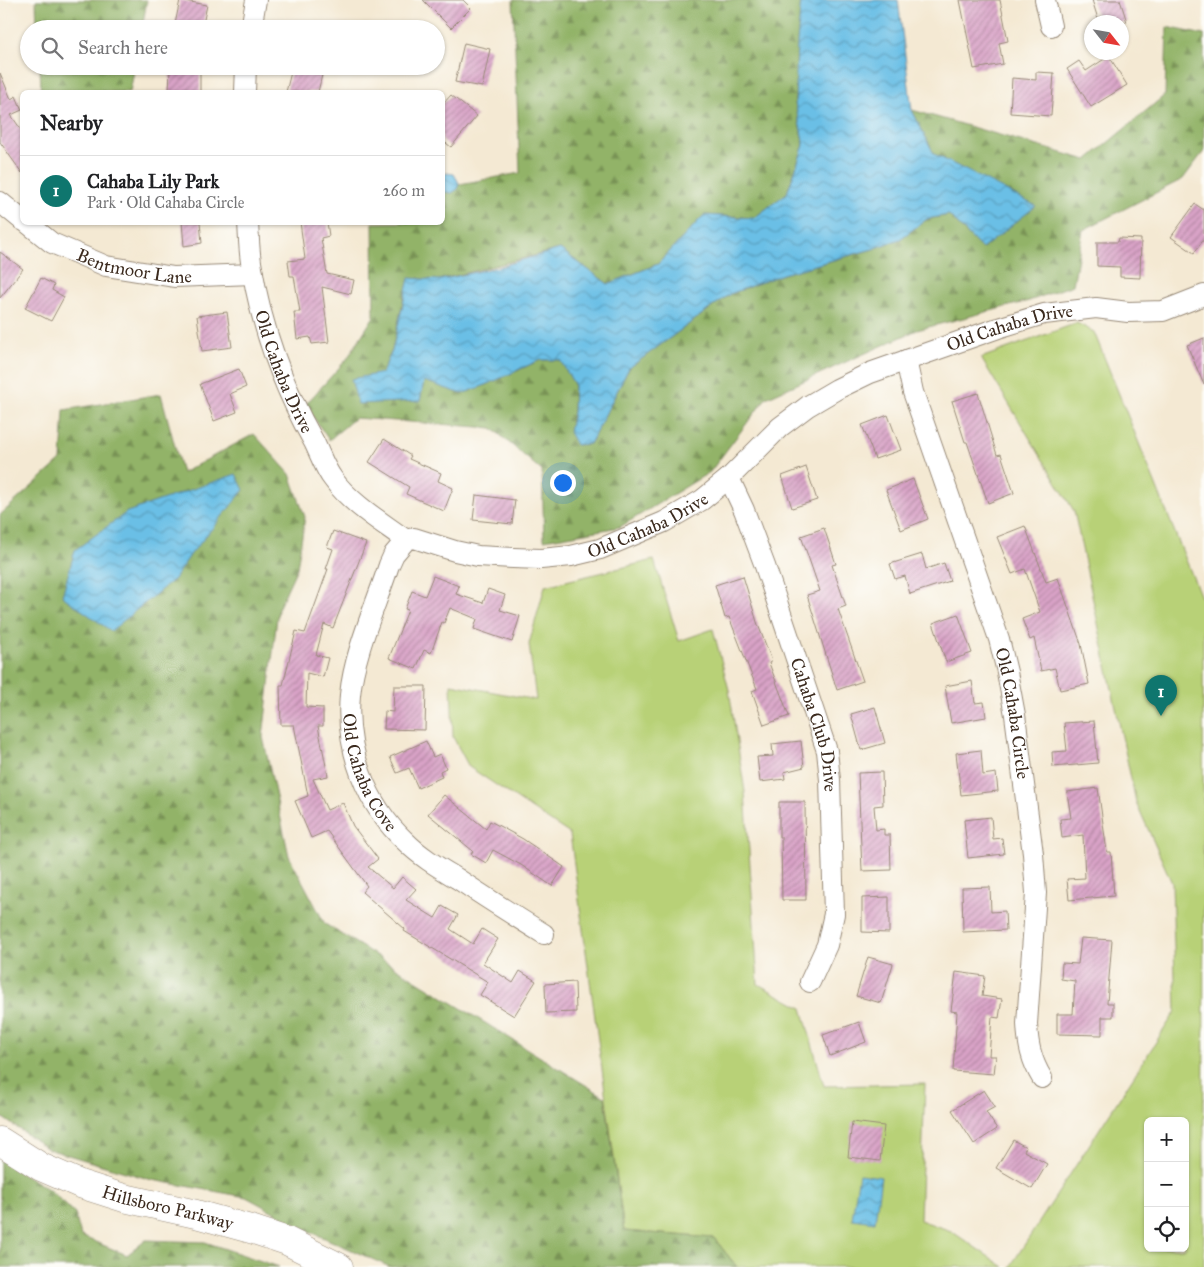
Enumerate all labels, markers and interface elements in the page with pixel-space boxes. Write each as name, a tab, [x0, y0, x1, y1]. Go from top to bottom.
north arrow	[1084, 15, 1129, 60]
search box	[20, 20, 445, 75]
icon: search	[38, 34, 66, 62]
text: Search here	[78, 36, 168, 59]
text: Nearby	[40, 110, 103, 136]
text: Cahaba Lily Park	[87, 170, 219, 193]
text: 1	[53, 181, 59, 200]
text: 260 m	[383, 181, 425, 200]
text: Park · Old Cahaba Circle	[87, 193, 244, 212]
street label: Bentmoor Lane	[73, 244, 192, 288]
street label: Old Cahaba Drive	[944, 300, 1074, 356]
street label: Old Cahaba Drive	[250, 308, 318, 437]
your location	[550, 470, 576, 496]
street label: Old Cahaba Drive	[585, 488, 713, 563]
street label: Old Cahaba Circle	[990, 645, 1034, 780]
street label: Cahaba Club Drive	[786, 655, 841, 792]
pin: 1	[1145, 675, 1177, 716]
street label: Old Cahaba Cove	[338, 713, 402, 836]
map controls	[1144, 1117, 1189, 1252]
button: +	[1144, 1117, 1189, 1162]
button: −	[1144, 1162, 1189, 1207]
street label: Hillsboro Parkway	[99, 1181, 236, 1235]
button: locate	[1144, 1207, 1189, 1252]

